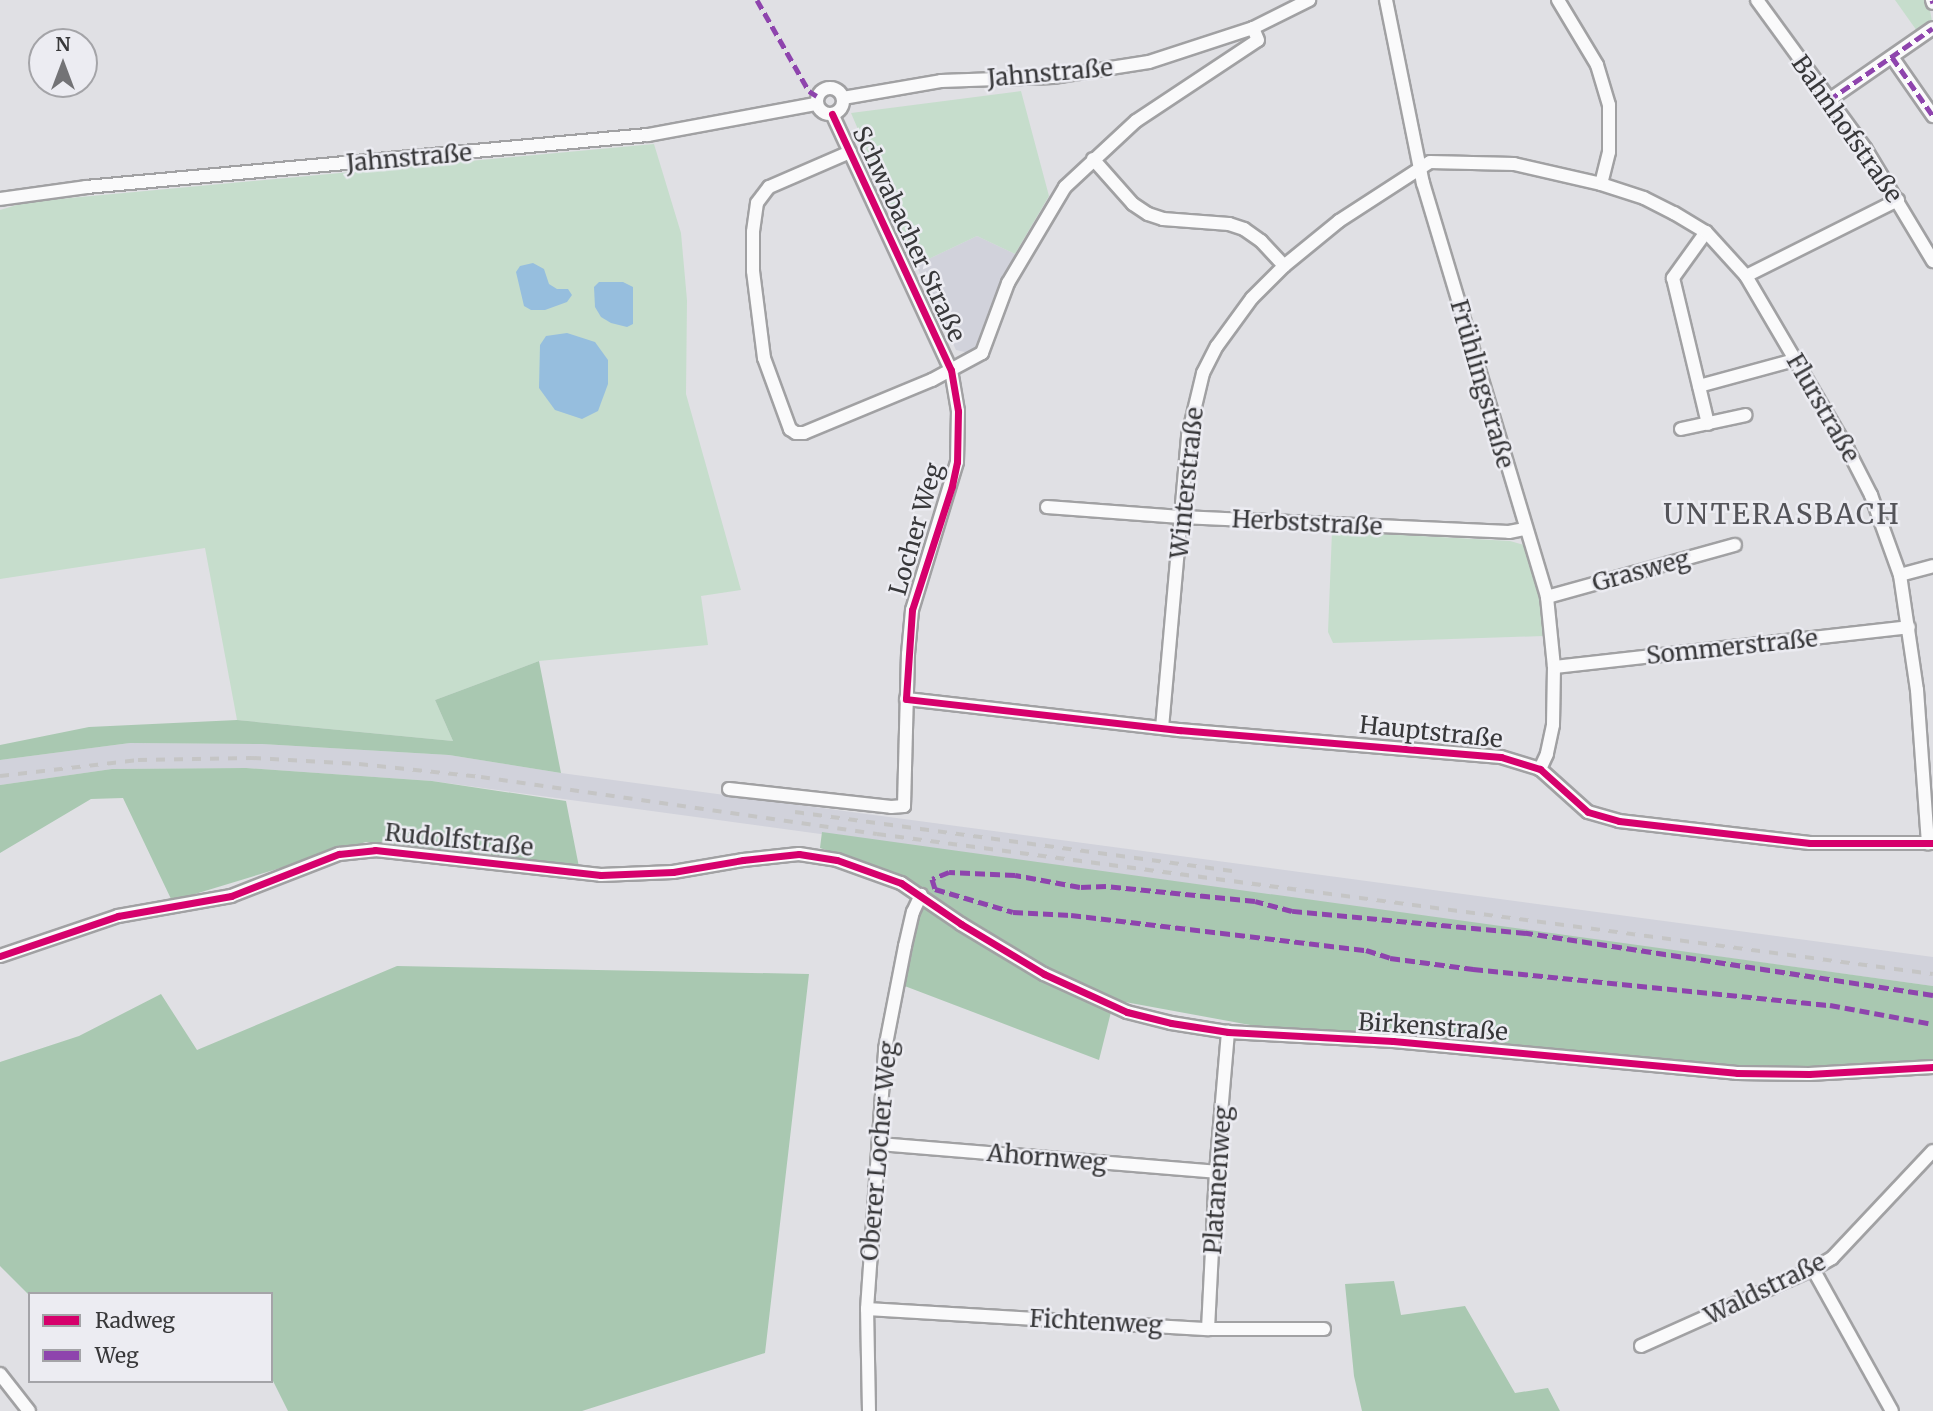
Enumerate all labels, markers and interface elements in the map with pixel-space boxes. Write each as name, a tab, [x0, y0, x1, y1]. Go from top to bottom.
north arrow	[28, 28, 98, 98]
text: N	[55, 32, 71, 56]
street label: Bahnhofstraße	[1786, 50, 1908, 208]
street label: Jahnstraße	[986, 53, 1114, 93]
street label: Schwabacher Straße	[846, 122, 972, 346]
street label: Jahnstraße	[345, 138, 473, 178]
street label: Frühlingstraße	[1444, 296, 1520, 472]
street label: Flurstraße	[1780, 349, 1866, 467]
street label: Winterstraße	[1165, 406, 1209, 560]
street label: Locher Weg	[883, 459, 949, 599]
district label: UNTERASBACH	[1665, 497, 1899, 531]
street label: Herbststraße	[1231, 505, 1383, 541]
street label: Grasweg	[1589, 544, 1693, 598]
street label: Sommerstraße	[1645, 624, 1819, 670]
street label: Hauptstraße	[1358, 710, 1504, 754]
street label: Rudolfstraße	[383, 818, 535, 862]
street label: Birkenstraße	[1357, 1007, 1509, 1047]
street label: Oberer Locher Weg	[855, 1040, 903, 1262]
street label: Platanenweg	[1198, 1105, 1238, 1255]
street label: Ahornweg	[986, 1138, 1108, 1178]
street label: Waldstraße	[1700, 1247, 1830, 1331]
legend	[28, 1292, 273, 1383]
street label: Fichtenweg	[1029, 1304, 1163, 1340]
text: Radweg	[95, 1307, 175, 1334]
text: Weg	[95, 1342, 139, 1369]

